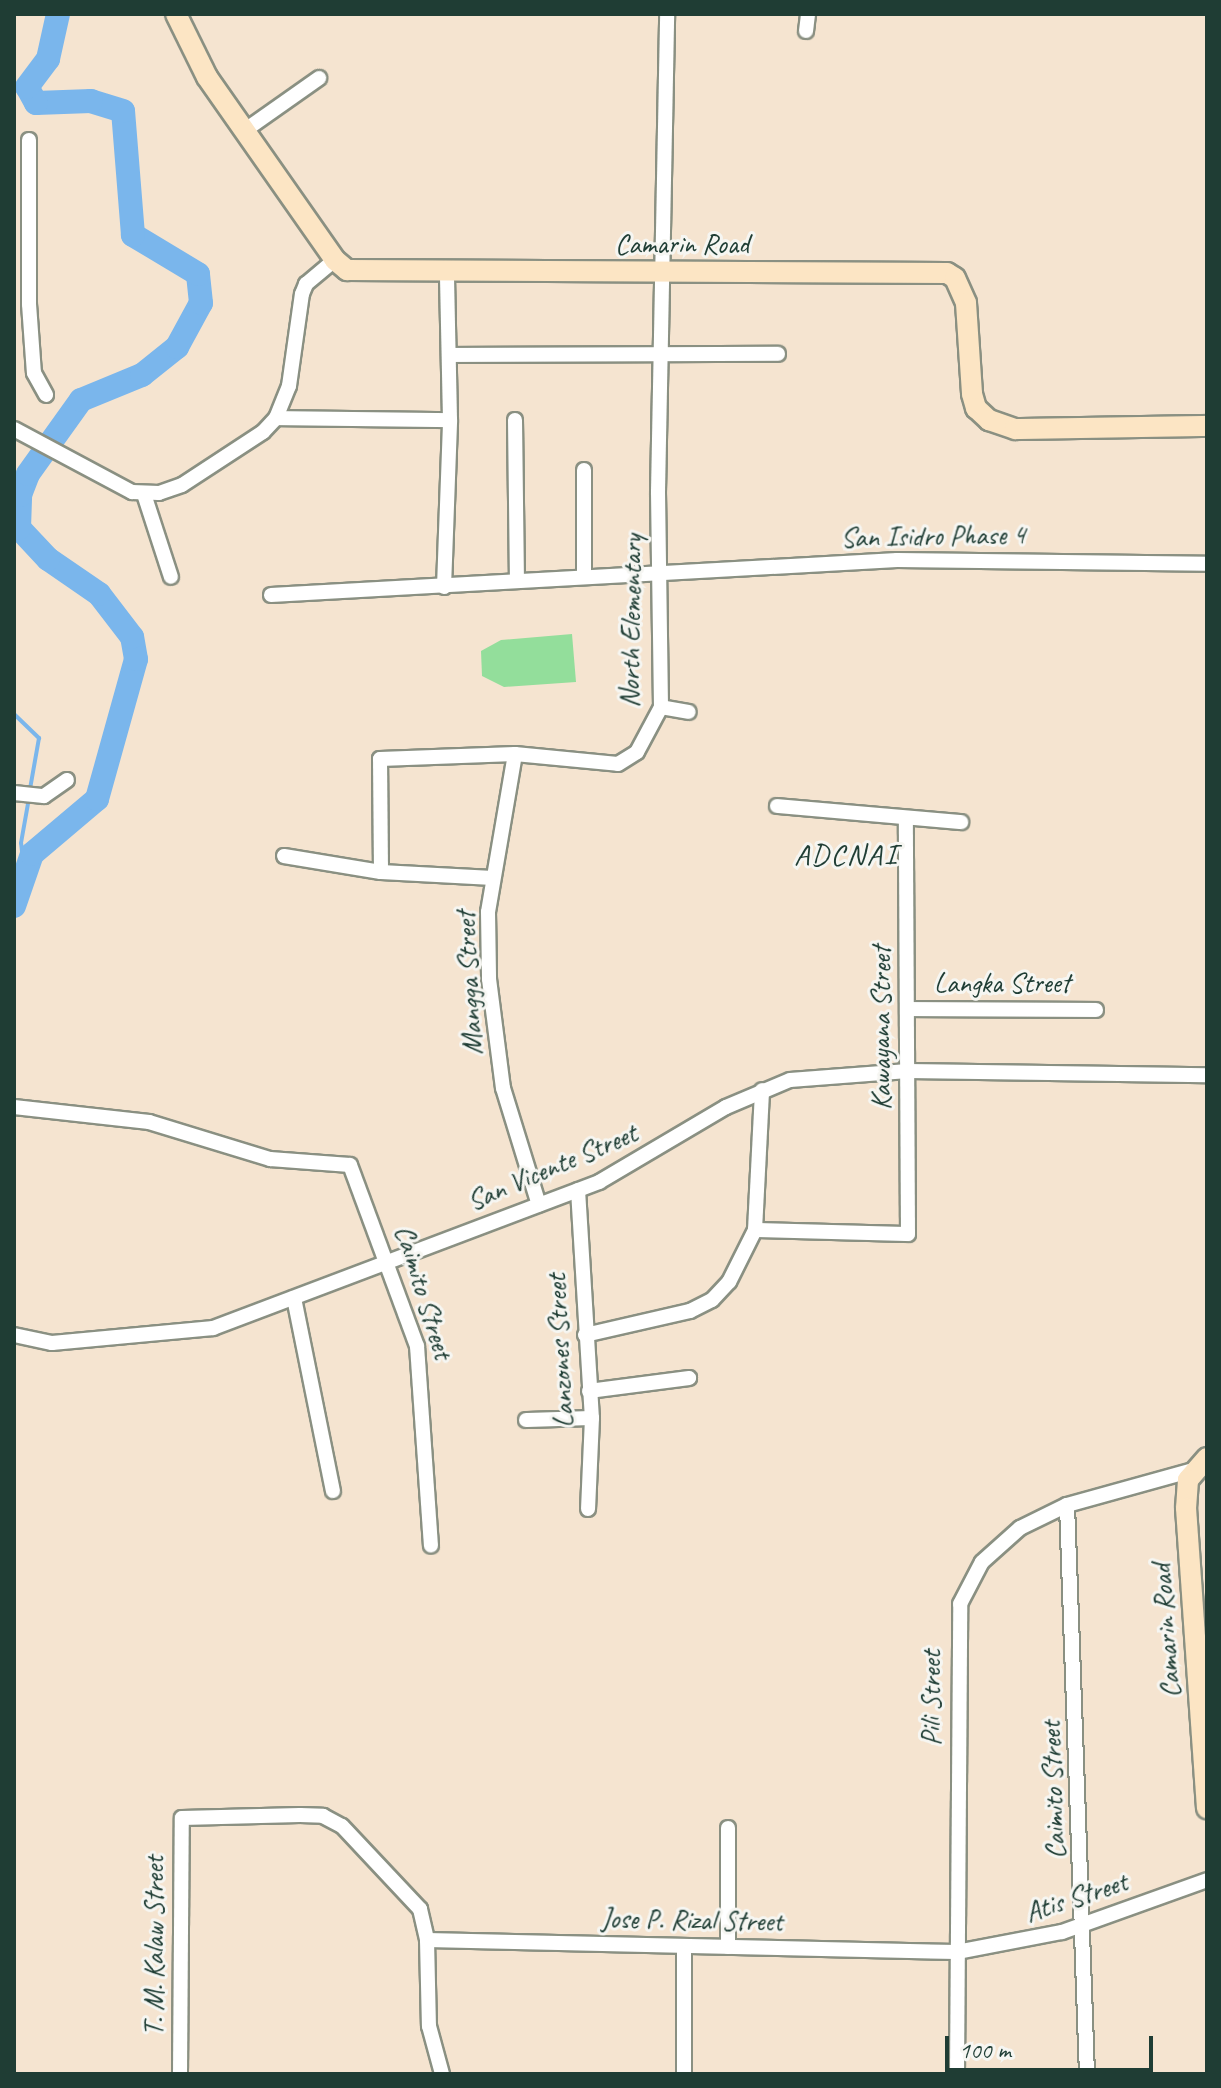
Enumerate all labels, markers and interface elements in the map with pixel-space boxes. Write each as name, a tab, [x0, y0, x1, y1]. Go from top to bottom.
street label: Camarin Road	[615, 227, 749, 261]
street label: San Isidro Phase 4	[840, 518, 1026, 554]
street label: North Elementary	[613, 534, 649, 708]
district label: ADCNAI	[795, 836, 897, 872]
street label: Mangga Street	[448, 910, 490, 1056]
street label: Kawayana Street	[864, 946, 898, 1110]
street label: Langka Street	[934, 966, 1070, 1000]
street label: San Vicente Street	[462, 1116, 642, 1218]
street label: Caimito Street	[388, 1221, 460, 1363]
street label: Lanzones Street	[539, 1273, 581, 1429]
street label: Camarin Road	[1145, 1563, 1187, 1699]
street label: Pili Street	[914, 1650, 948, 1746]
street label: Caimito Street	[1034, 1720, 1072, 1860]
street label: T. M. Kalaw Street	[137, 1856, 171, 2036]
street label: Atis Street	[1020, 1865, 1132, 1929]
street label: Jose P. Rizal Street	[601, 1902, 783, 1938]
scale bar	[949, 2020, 1157, 2070]
text: 100 m	[959, 2035, 1011, 2065]

